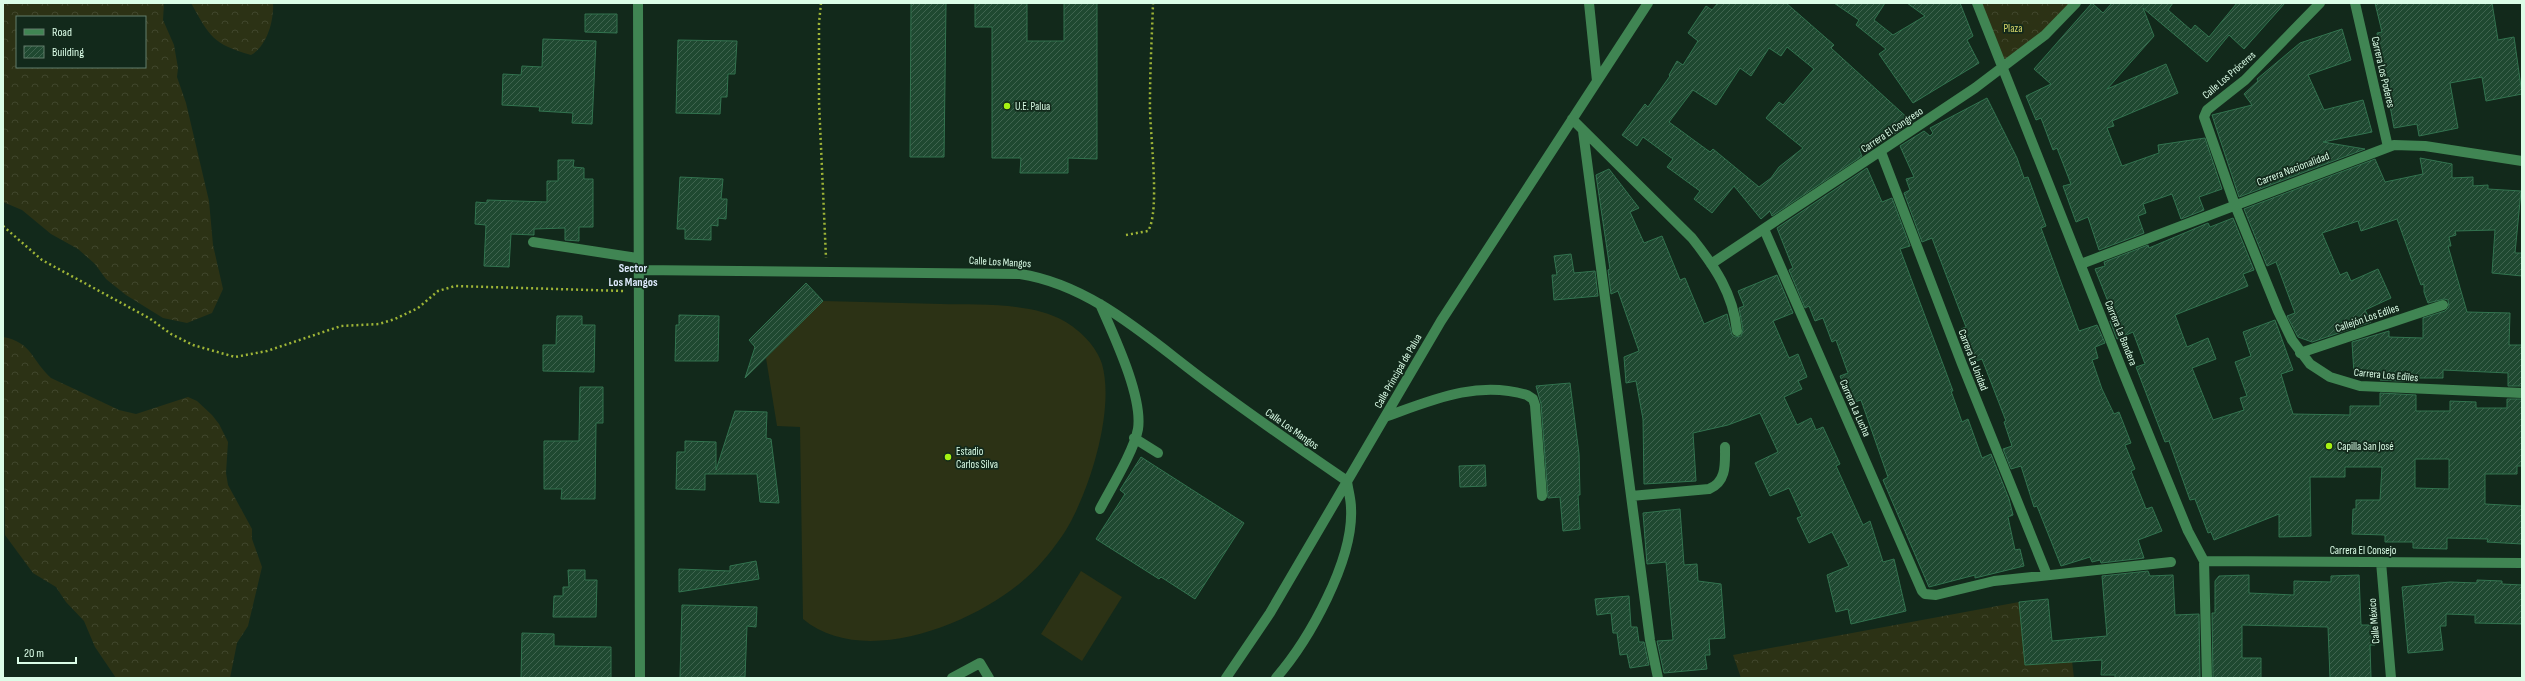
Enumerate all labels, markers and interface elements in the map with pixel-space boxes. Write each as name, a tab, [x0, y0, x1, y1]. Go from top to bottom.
legend	[16, 16, 146, 68]
park label: Plaza	[2003, 22, 2023, 35]
text: Road	[52, 25, 72, 40]
street label: Carrera Los Poderes	[2368, 35, 2398, 109]
text: Building	[52, 45, 84, 60]
street label: Calle Los Próceres	[2200, 48, 2258, 102]
place label: U.E. Palua	[1015, 100, 1050, 113]
marker: U.E. Palua	[1002, 101, 1012, 111]
street label: Carrera El Congreso	[1858, 104, 1926, 156]
street label: Carrera Nacionalidad	[2255, 149, 2331, 189]
street label: Calle Los Mangos	[969, 254, 1031, 270]
district label: Sector Los Mangos	[608, 261, 658, 290]
street label: Carrera La Bandera	[2102, 299, 2140, 367]
street label: Callejón Los Ediles	[2333, 301, 2401, 335]
street label: Carrera La Unidad	[1955, 328, 1991, 393]
street label: Calle Principal de Palua	[1371, 332, 1425, 410]
street label: Carrera Los Ediles	[2353, 366, 2419, 384]
street label: Carrera La Lucha	[1837, 378, 1873, 438]
street label: Calle Los Mangos	[1263, 406, 1321, 452]
place label: Capilla San José	[2337, 440, 2394, 453]
marker: Capilla San José	[2324, 441, 2334, 451]
place label: Estadio Carlos Silva	[956, 445, 998, 471]
marker: Estadio Carlos Silva	[943, 452, 953, 462]
street label: Carrera El Consejo	[2330, 544, 2397, 557]
street label: Calle México	[2365, 597, 2382, 644]
scale bar	[18, 639, 76, 665]
text: 20 m	[24, 646, 44, 661]

